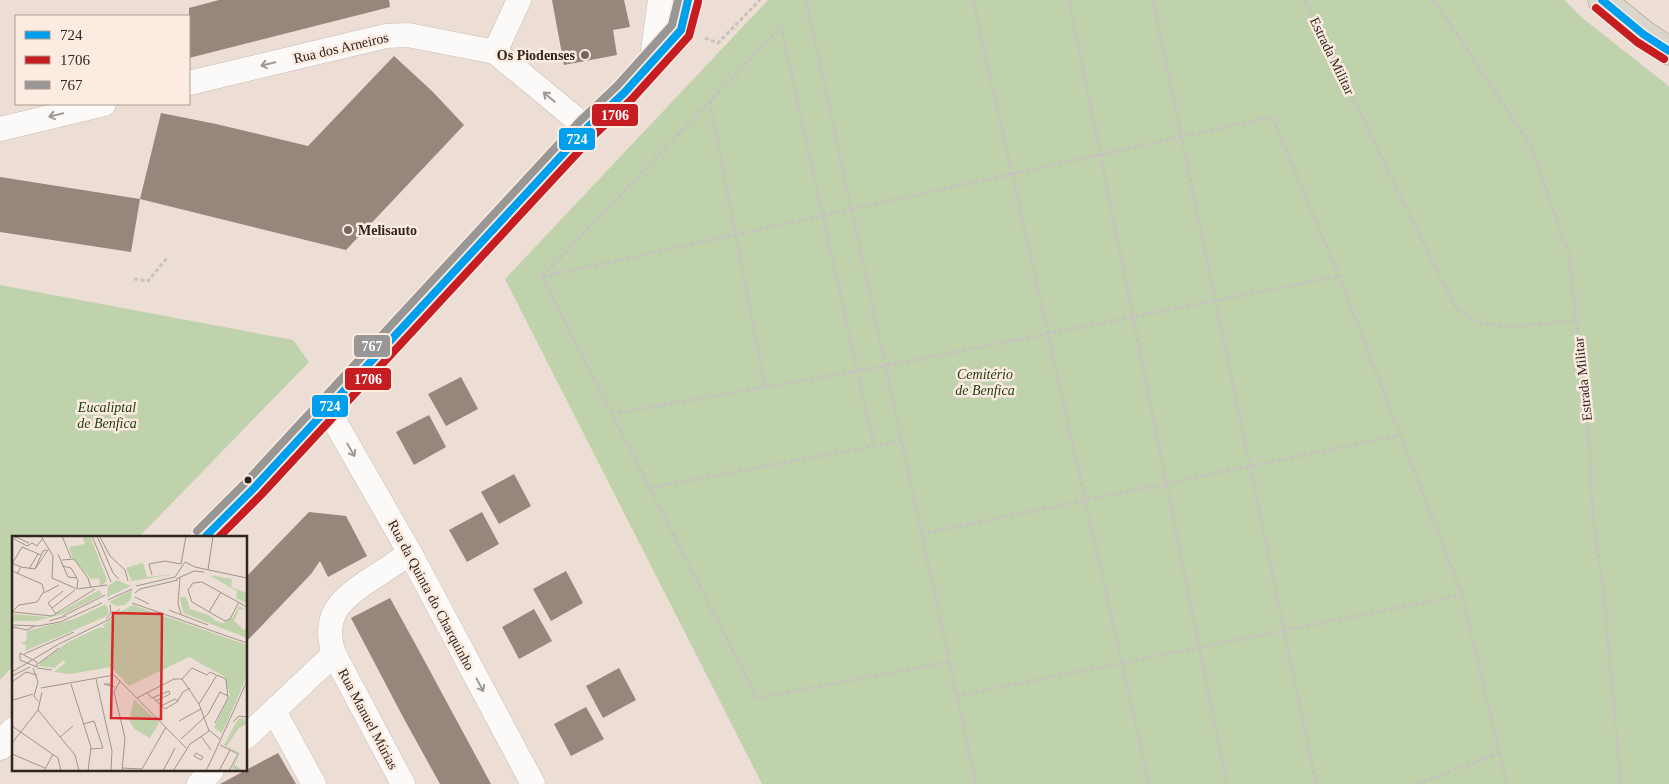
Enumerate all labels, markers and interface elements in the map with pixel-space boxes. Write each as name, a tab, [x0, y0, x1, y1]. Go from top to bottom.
legend	[15, 15, 190, 105]
street label: Estrada Militar	[1307, 15, 1357, 97]
text: 724	[60, 27, 83, 43]
street label: Rua dos Arneiros	[292, 30, 390, 66]
place label: Os Piodenses	[497, 48, 576, 63]
marker: Os Piodenses	[579, 49, 591, 61]
text: 1706	[60, 52, 91, 68]
one-way arrow	[261, 60, 277, 69]
text: 767	[60, 77, 83, 93]
one-way arrow	[543, 92, 556, 103]
line badge: 1706	[591, 103, 639, 127]
text: 1706	[601, 108, 629, 123]
one-way arrow	[49, 111, 65, 120]
line badge: 724	[558, 127, 596, 151]
text: 724	[567, 132, 588, 147]
place label: Melisauto	[358, 223, 417, 238]
marker: Melisauto	[342, 224, 354, 236]
line badge: 767	[353, 334, 391, 358]
street label: Estrada Militar	[1571, 336, 1595, 422]
text: 767	[362, 339, 383, 354]
line badge: 1706	[344, 367, 392, 391]
park label: Cemitério de Benfica	[955, 367, 1015, 398]
text: 1706	[354, 372, 382, 387]
line badge: 724	[311, 394, 349, 418]
text: 724	[320, 399, 341, 414]
park label: Eucaliptal de Benfica	[77, 400, 137, 431]
one-way arrow	[347, 443, 357, 457]
unlabelled marker	[243, 475, 253, 485]
street label: Rua da Quinta do Charquinho	[385, 517, 477, 673]
inset map	[12, 536, 248, 772]
street label: Rua Manuel Múrias	[335, 666, 401, 772]
one-way arrow	[475, 677, 485, 692]

